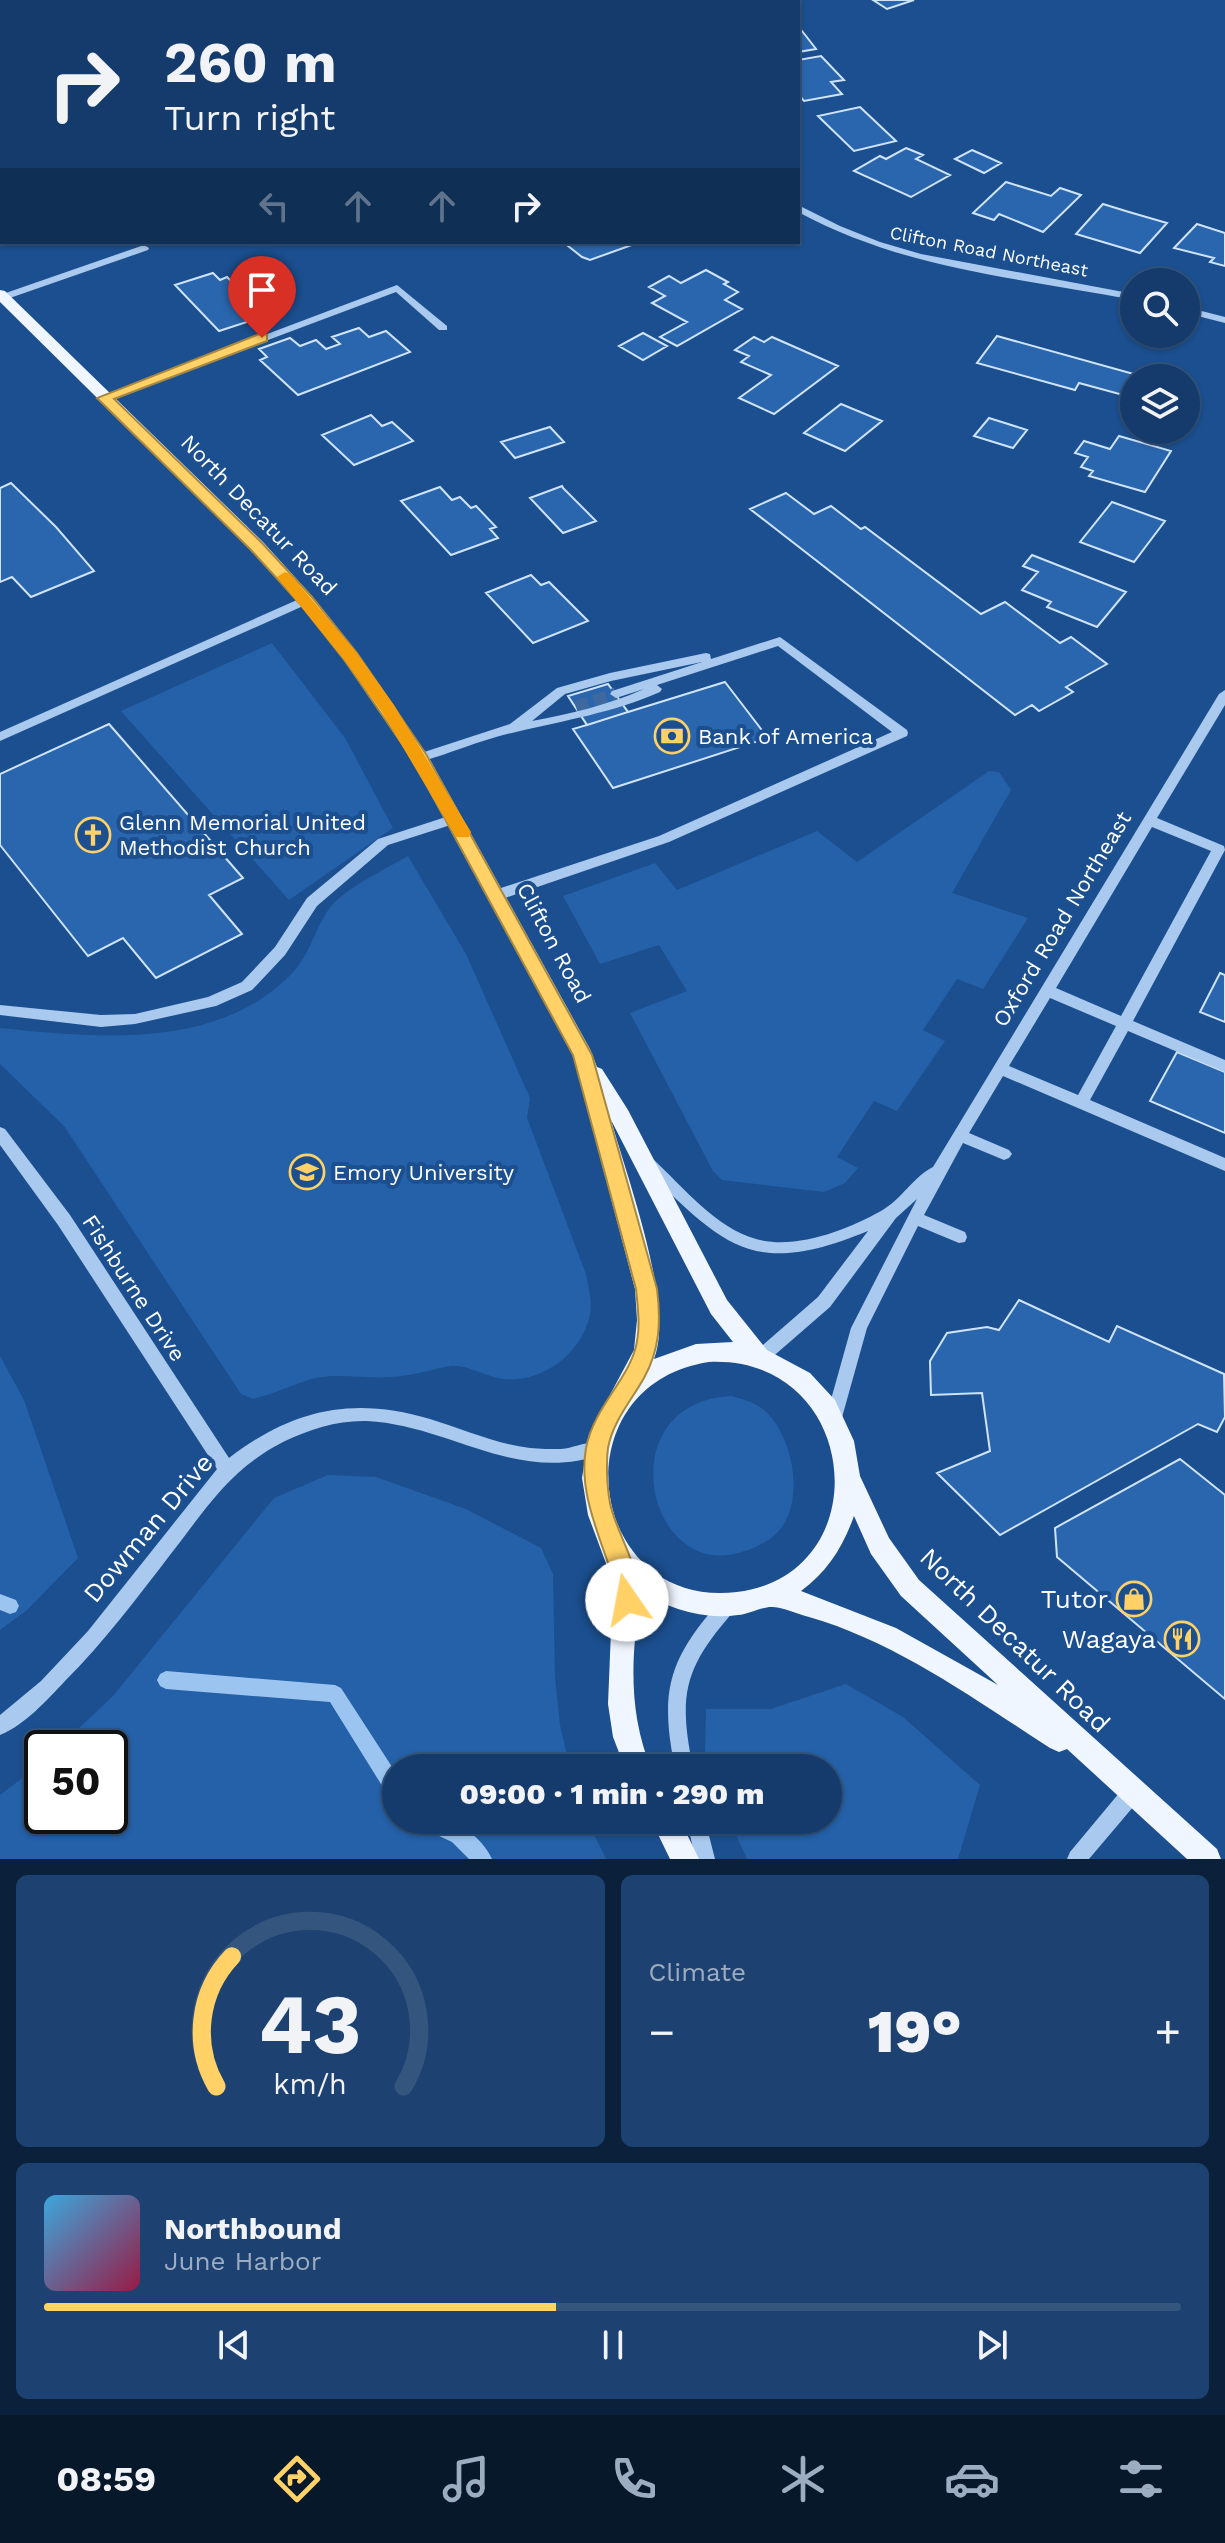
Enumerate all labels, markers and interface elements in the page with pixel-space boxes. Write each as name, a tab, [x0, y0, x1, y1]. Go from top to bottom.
text: 260 m	[164, 30, 337, 96]
icon: right	[32, 32, 136, 136]
text: Turn right	[164, 97, 335, 139]
icon: left	[252, 184, 296, 228]
icon: ahead	[336, 184, 380, 228]
icon: ahead	[420, 184, 464, 228]
icon: right	[504, 184, 548, 228]
street label: Clifton Road Northeast	[888, 221, 1090, 281]
pin	[228, 256, 296, 338]
icon: arrive	[240, 268, 284, 312]
map controls	[1120, 268, 1200, 444]
button: search	[1120, 268, 1200, 348]
button: layers	[1120, 364, 1200, 444]
street label: North Decatur Road	[176, 430, 342, 600]
bank icon: Bank of America	[653, 717, 691, 755]
place label: Bank of America	[698, 724, 873, 749]
street label: Oxford Road Northeast	[988, 807, 1136, 1031]
place label: Glenn Memorial United Methodist Church	[119, 810, 366, 860]
church icon: Glenn Memorial United Methodist Church	[74, 816, 112, 854]
street label: Clifton Road	[512, 879, 596, 1007]
school or university icon: Emory University	[288, 1153, 326, 1191]
place label: Emory University	[333, 1160, 515, 1185]
street label: Fishburne Drive	[77, 1210, 191, 1366]
street label: Dowman Drive	[77, 1448, 219, 1608]
street label: North Decatur Road	[914, 1542, 1116, 1738]
position arrow	[585, 1558, 669, 1642]
shop icon: Tutor	[1115, 1580, 1153, 1618]
place label: Tutor	[1041, 1584, 1108, 1614]
restaurant icon: Wagaya	[1163, 1620, 1201, 1658]
place label: Wagaya	[1062, 1624, 1156, 1654]
speed limit sign: 50	[24, 1730, 128, 1834]
text: 09:00 · 1 min · 290 m	[460, 1776, 764, 1811]
text: Climate	[649, 1957, 746, 1987]
text: 43	[259, 1976, 362, 2073]
text: 19°	[868, 1996, 962, 2067]
text: −	[649, 2006, 675, 2058]
text: +	[1154, 2006, 1181, 2058]
text: km/h	[273, 2067, 347, 2101]
text: Northbound	[164, 2211, 341, 2246]
text: June Harbor	[164, 2246, 321, 2276]
icon: previous	[212, 2323, 256, 2367]
icon: pause	[591, 2323, 635, 2367]
icon: next	[970, 2323, 1014, 2367]
icon: directions	[269, 2451, 325, 2507]
icon: music	[438, 2451, 494, 2507]
icon: phone	[606, 2451, 662, 2507]
icon: climate	[775, 2451, 831, 2507]
icon: car	[944, 2451, 1000, 2507]
icon: filters	[1113, 2451, 1169, 2507]
text: 08:59	[56, 2458, 156, 2500]

